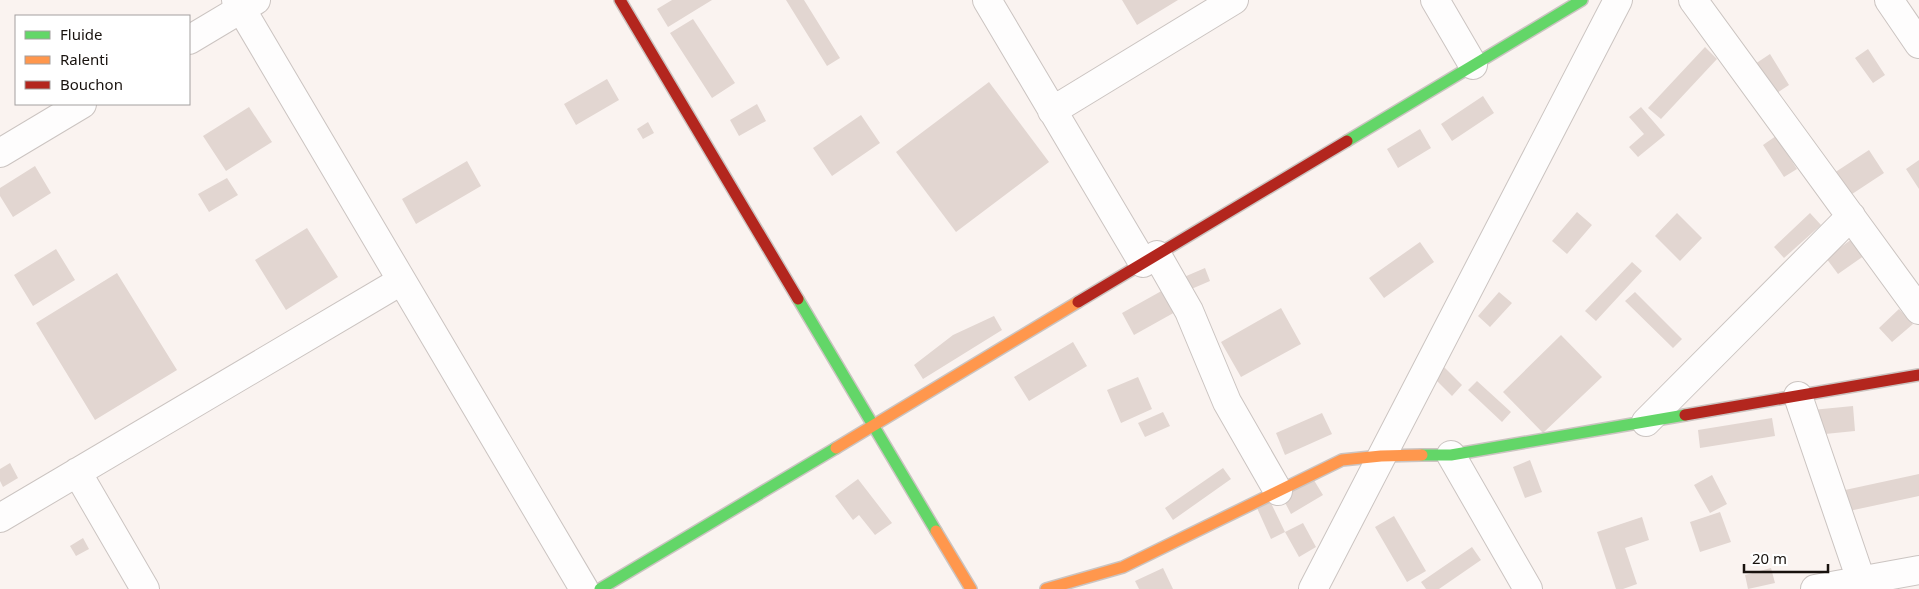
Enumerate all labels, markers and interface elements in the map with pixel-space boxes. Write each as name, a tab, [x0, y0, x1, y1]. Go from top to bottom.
legend	[15, 15, 190, 105]
text: Fluide	[60, 24, 102, 44]
text: Ralenti	[60, 49, 109, 69]
text: Bouchon	[60, 74, 123, 94]
scale bar	[1744, 542, 1828, 574]
text: 20 m	[1752, 548, 1787, 568]

